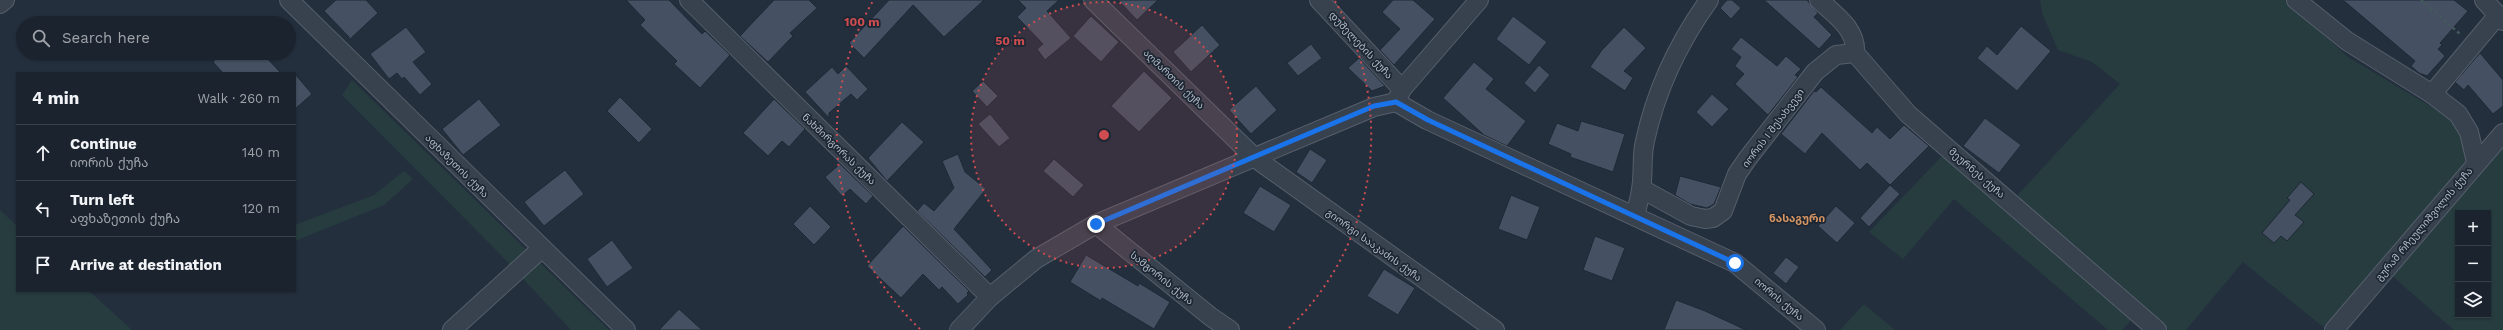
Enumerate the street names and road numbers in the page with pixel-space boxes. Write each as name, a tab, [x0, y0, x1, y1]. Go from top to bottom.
street label: დუშელების ქუჩა	[1326, 9, 1395, 82]
street label: აღმართის ქუჩა	[1141, 47, 1207, 112]
street label: იორის I შესახვევი	[1740, 86, 1807, 170]
street label: ნახშირგორას ქუჩა	[799, 111, 878, 188]
street label: აფხაზეთის ქუჩა	[422, 132, 491, 201]
street label: მეურნეს ქუჩა	[1946, 146, 2007, 201]
street label: გურამ რჩეულიშვილის ქუჩა	[2373, 165, 2475, 283]
street label: გიორგი სააკაძის ქუჩა	[1324, 207, 1424, 284]
street label: სამგორის ქუჩა	[1128, 249, 1196, 308]
street label: იორის ქუჩა	[1752, 275, 1806, 323]

